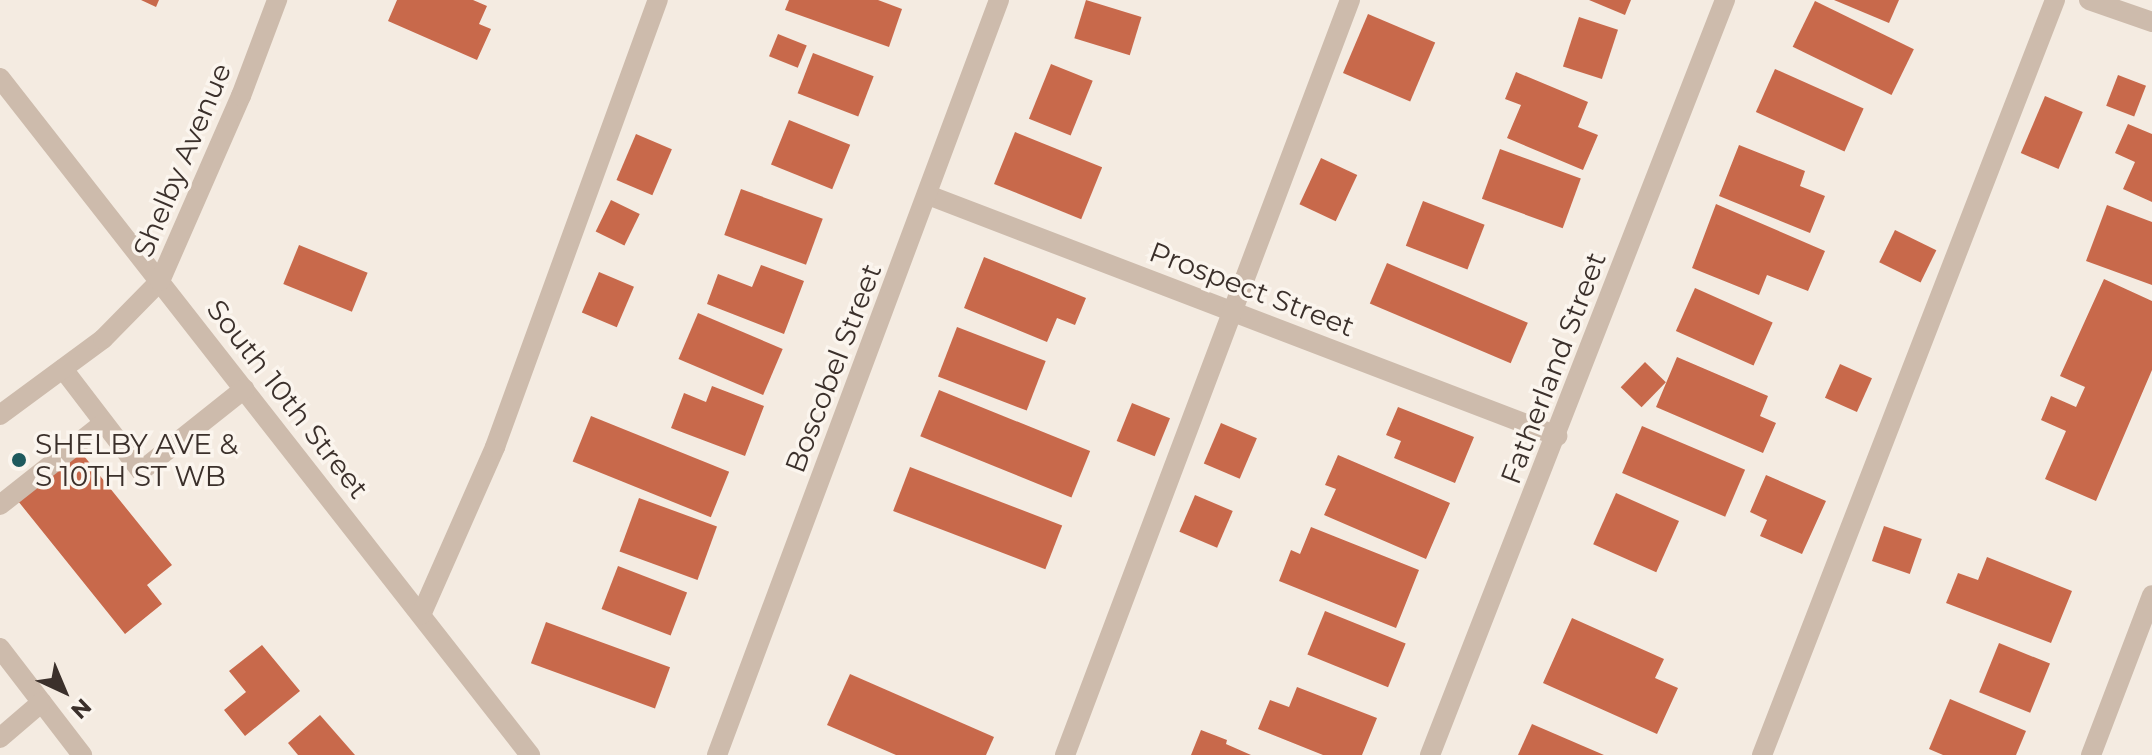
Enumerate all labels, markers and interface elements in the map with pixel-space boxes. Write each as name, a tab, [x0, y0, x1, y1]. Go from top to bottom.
street label: Shelby Avenue	[126, 58, 238, 262]
street label: Prospect Street	[1145, 234, 1359, 344]
street label: Fatherland Street	[1493, 247, 1613, 489]
street label: Boscobel Street	[778, 259, 888, 477]
street label: South 10th Street	[200, 293, 376, 505]
place label: SHELBY AVE & S 10TH ST WB	[35, 427, 238, 493]
marker: SHELBY AVE & S 10TH ST WB	[10, 451, 28, 469]
north arrow	[24, 651, 104, 731]
text: N	[65, 693, 97, 725]

